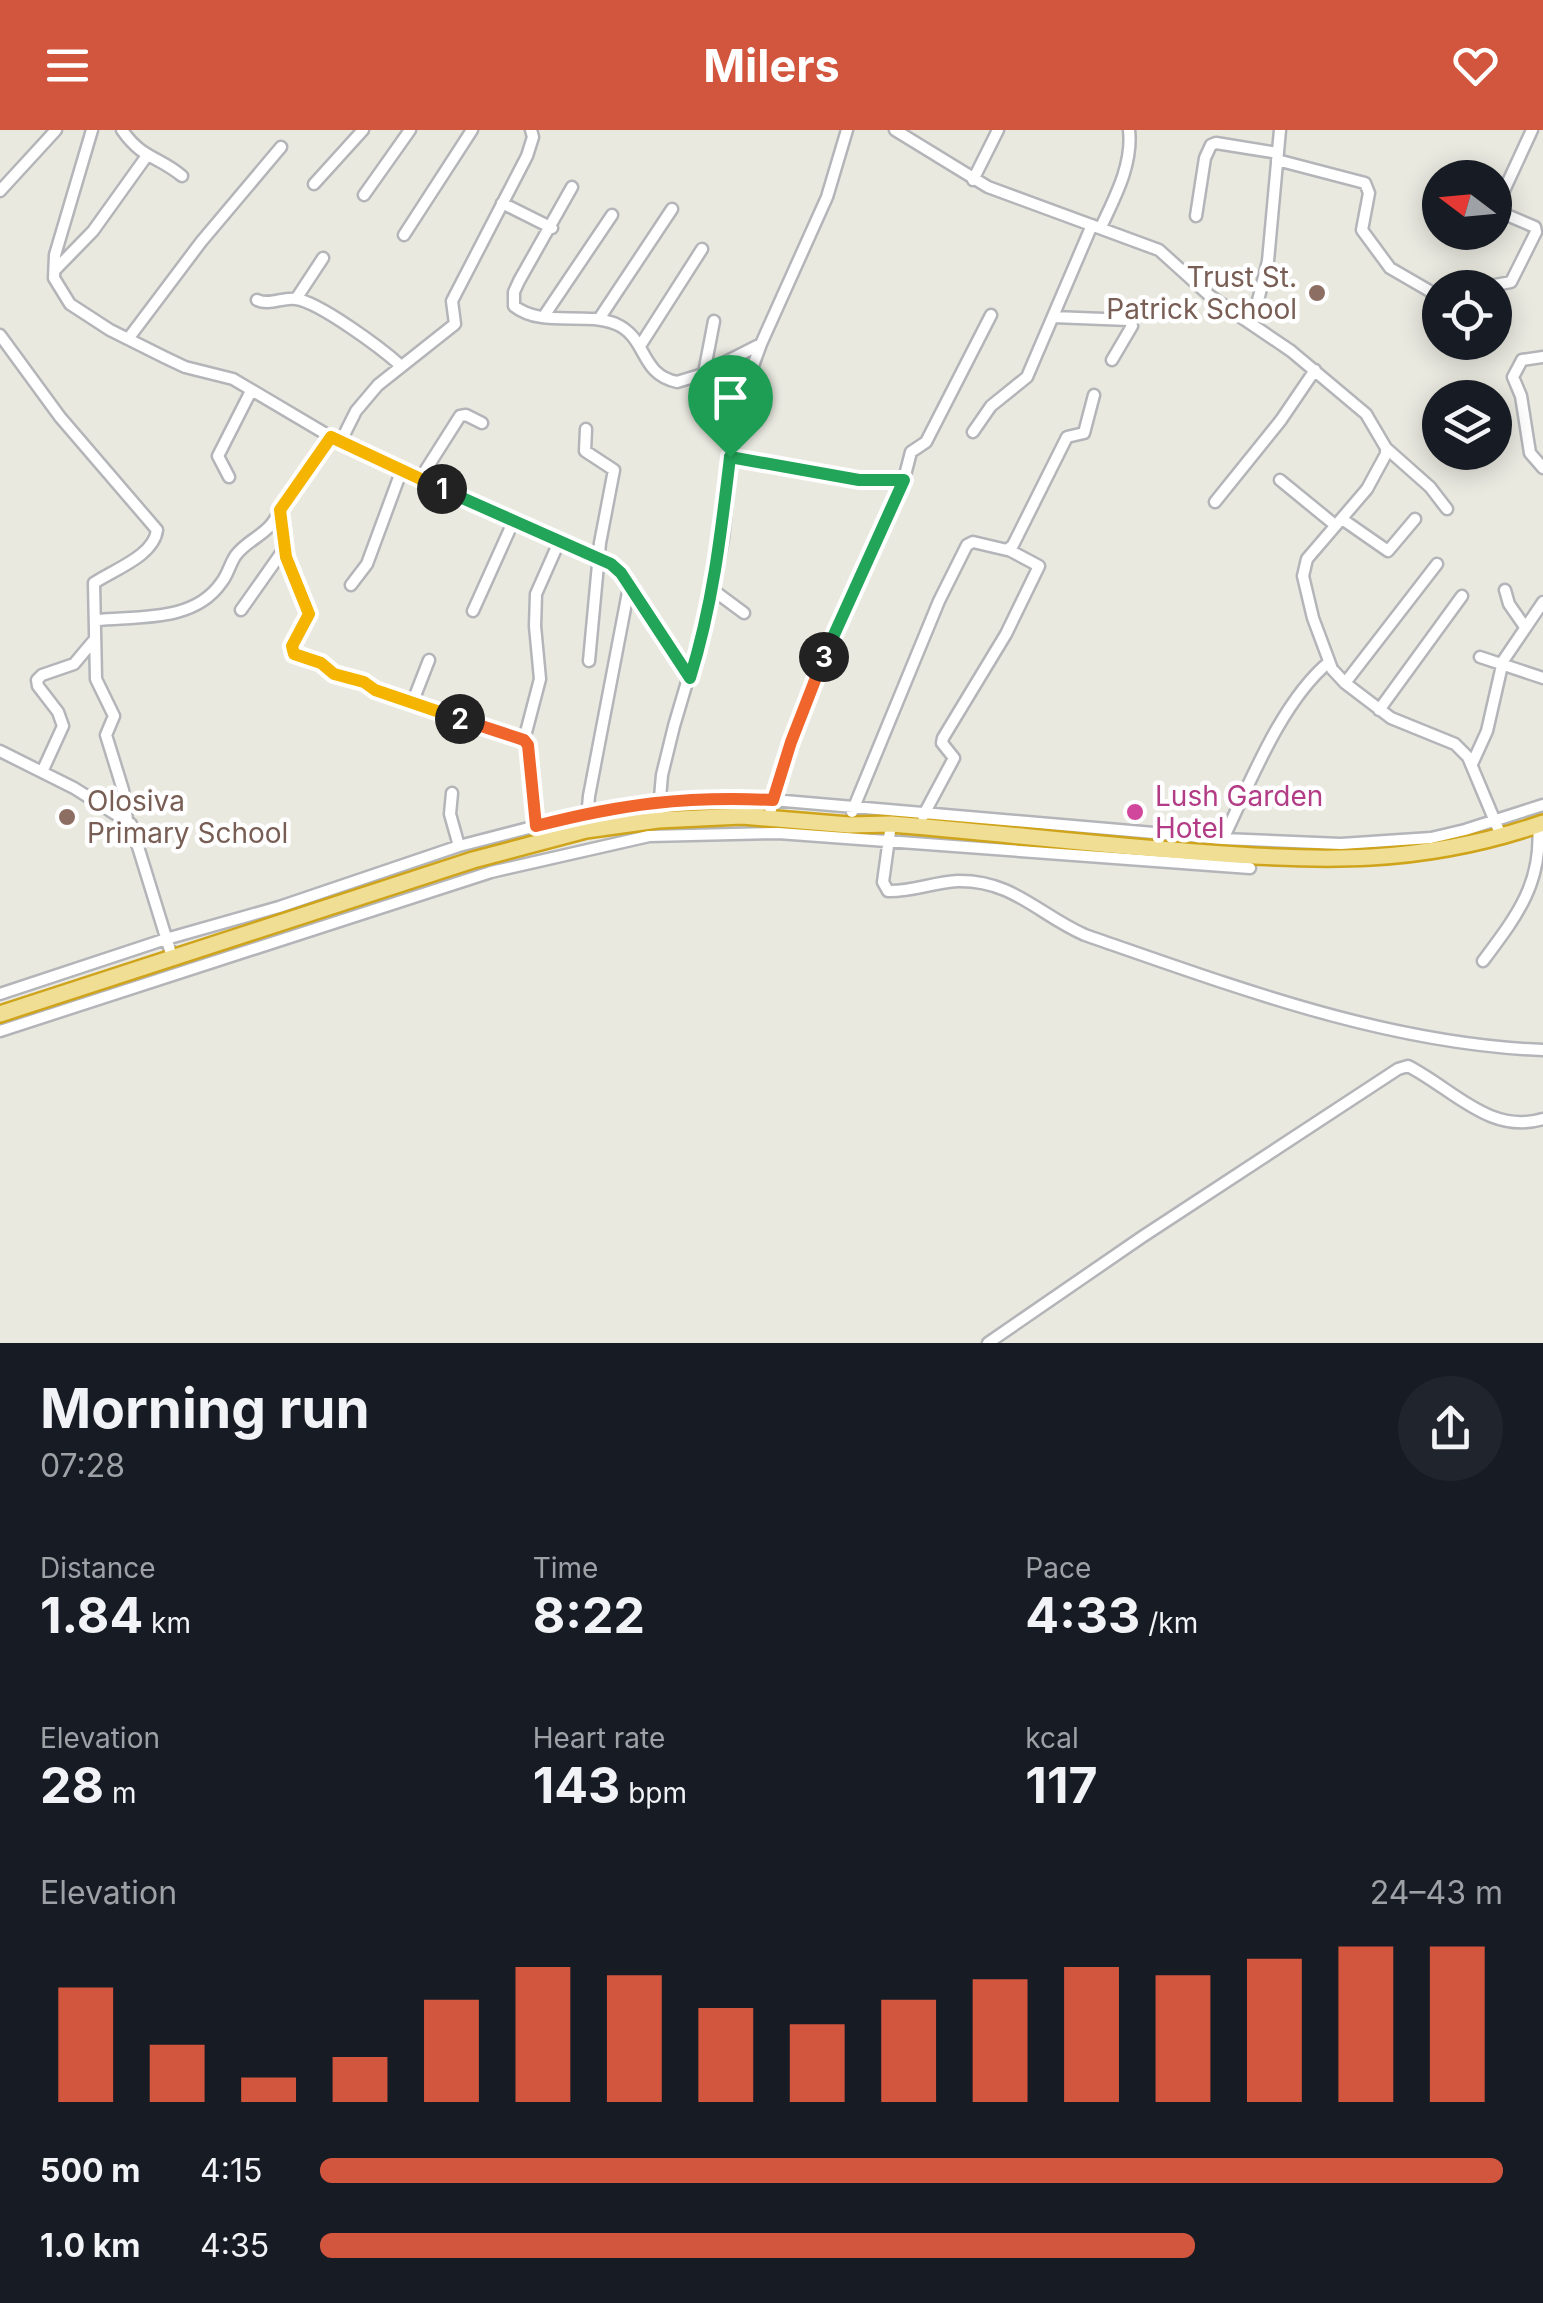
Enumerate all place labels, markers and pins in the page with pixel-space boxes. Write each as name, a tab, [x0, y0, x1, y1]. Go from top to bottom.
place label: Trust St. Patrick School	[1106, 260, 1297, 326]
marker: Trust St. Patrick School	[1306, 282, 1328, 304]
pin	[688, 355, 773, 458]
pin: 1	[417, 464, 467, 514]
pin: 3	[799, 632, 849, 682]
pin: 2	[435, 694, 485, 744]
place label: Lush Garden Hotel	[1155, 779, 1323, 845]
place label: Olosiva Primary School	[87, 784, 288, 850]
marker: Lush Garden Hotel	[1124, 801, 1146, 823]
marker: Olosiva Primary School	[56, 806, 78, 828]

